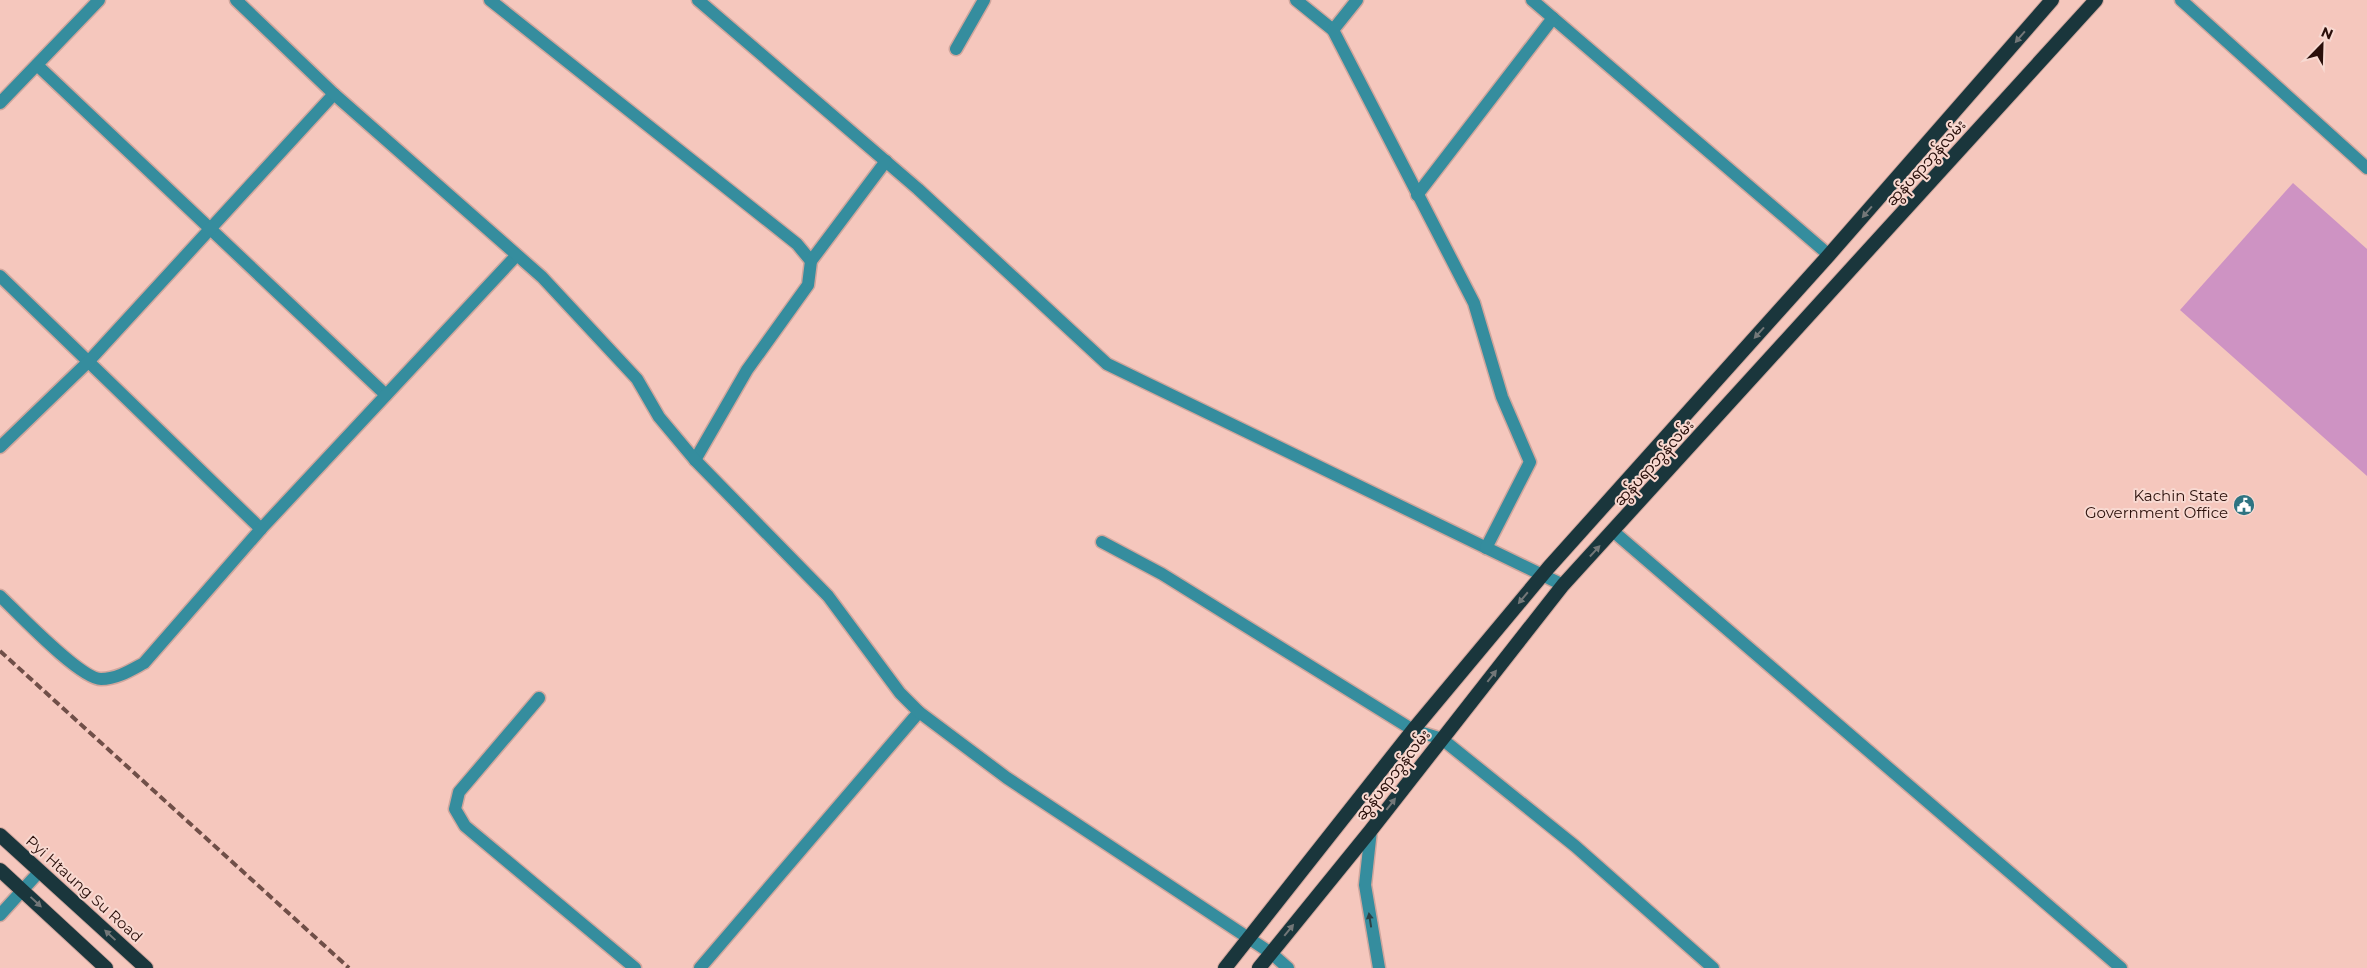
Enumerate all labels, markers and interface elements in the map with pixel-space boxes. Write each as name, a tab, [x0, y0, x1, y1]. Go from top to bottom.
north arrow	[2297, 20, 2347, 70]
text: N	[2318, 23, 2336, 44]
one-way arrow	[2014, 30, 2025, 43]
street label: ဆွန်ပရာဘွန်လမ်း	[1882, 115, 1972, 212]
one-way arrow	[1861, 205, 1872, 218]
one-way arrow	[1753, 327, 1765, 339]
street label: ဆွန်ပရာဘွန်လမ်း	[1610, 415, 1700, 512]
place label: Kachin State Government Office	[2085, 486, 2228, 522]
public building icon: Kachin State Government Office	[2232, 493, 2256, 517]
one-way arrow	[1589, 545, 1601, 557]
one-way arrow	[1517, 592, 1528, 605]
one-way arrow	[1486, 670, 1497, 683]
street label: ဆွန်ပရာဘွန်လမ်း	[1351, 725, 1436, 826]
one-way arrow	[1386, 798, 1397, 811]
street label: Pyi Htaung Su Road	[22, 831, 147, 946]
one-way arrow	[30, 897, 42, 908]
one-way arrow	[1366, 912, 1374, 928]
one-way arrow	[1284, 924, 1295, 937]
one-way arrow	[104, 929, 116, 941]

